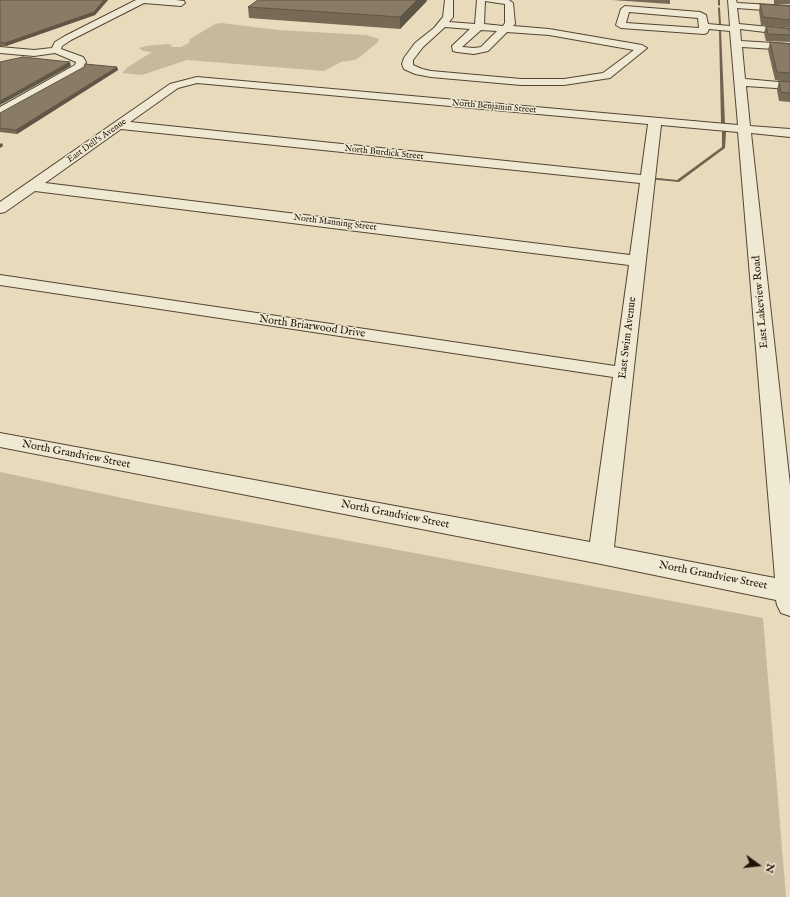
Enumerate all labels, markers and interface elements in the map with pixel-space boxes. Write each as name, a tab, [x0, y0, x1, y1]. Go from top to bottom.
street label: North Benjamin Street	[451, 98, 537, 116]
street label: East Dell's Avenue	[65, 117, 129, 165]
street label: North Burdick Street	[344, 143, 424, 163]
street label: North Manning Street	[293, 213, 377, 233]
street label: East Lakeview Road	[750, 255, 772, 349]
street label: East Swim Avenue	[616, 296, 640, 380]
street label: North Briarwood Drive	[258, 313, 366, 341]
street label: North Grandview Street	[21, 438, 131, 472]
street label: North Grandview Street	[340, 498, 450, 532]
street label: North Grandview Street	[658, 559, 768, 593]
north arrow	[738, 845, 778, 885]
text: N	[762, 862, 778, 875]

